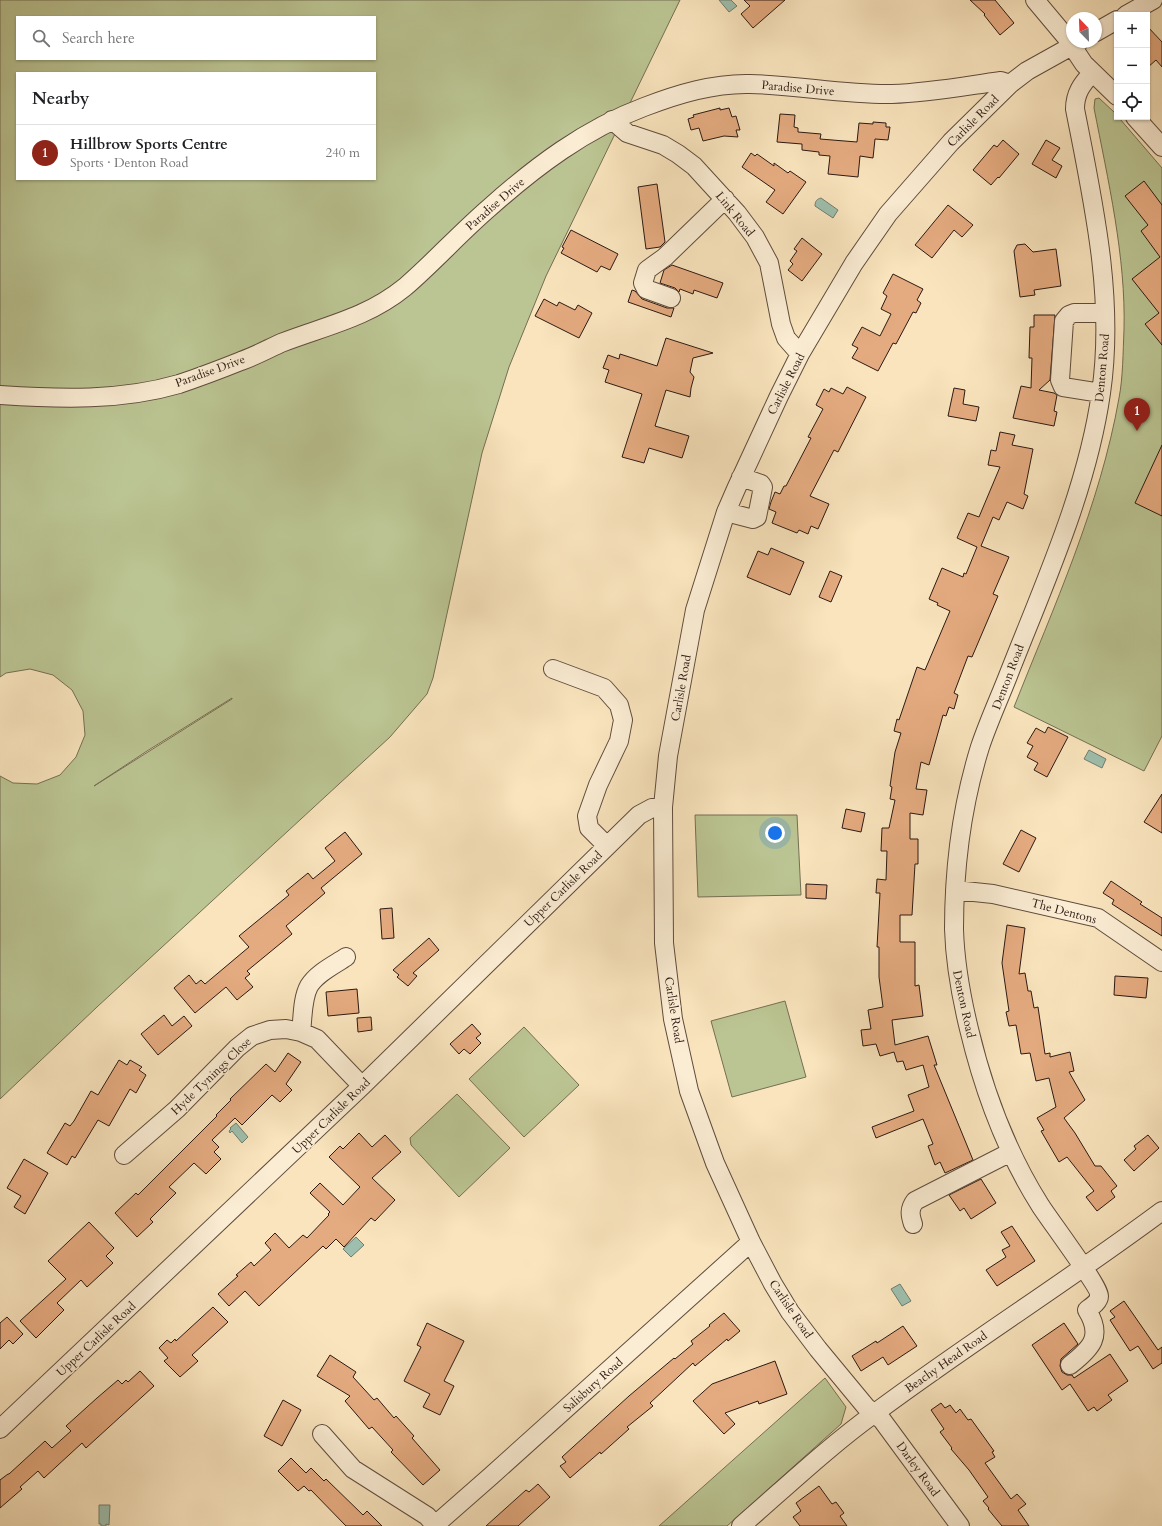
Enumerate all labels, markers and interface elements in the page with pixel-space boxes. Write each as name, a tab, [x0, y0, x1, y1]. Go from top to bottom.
north arrow	[1066, 12, 1102, 48]
map controls	[1114, 12, 1150, 120]
button: +	[1114, 12, 1150, 48]
search box	[16, 16, 376, 60]
icon: search	[30, 27, 52, 49]
text: Search here	[62, 28, 135, 48]
button: −	[1114, 48, 1150, 84]
street label: Paradise Drive	[761, 77, 835, 99]
button: locate	[1114, 84, 1150, 120]
text: Nearby	[32, 87, 89, 110]
street label: Carlisle Road	[944, 91, 1003, 150]
text: Hillbrow Sports Centre	[70, 134, 228, 154]
text: 1	[42, 144, 48, 162]
text: 240 m	[326, 144, 360, 162]
text: Sports · Denton Road	[70, 154, 188, 172]
street label: Paradise Drive	[462, 174, 528, 234]
street label: Link Road	[712, 188, 758, 240]
street label: Denton Road	[1091, 332, 1113, 403]
street label: Carlisle Road	[764, 350, 809, 418]
street label: Paradise Drive	[173, 351, 247, 391]
pin: 1	[1124, 398, 1150, 431]
street label: Denton Road	[988, 641, 1028, 712]
street label: Carlisle Road	[667, 653, 695, 723]
your location	[765, 823, 785, 843]
street label: Upper Carlisle Road	[520, 847, 606, 930]
street label: The Dentons	[1029, 895, 1099, 927]
street label: Denton Road	[949, 969, 979, 1040]
street label: Carlisle Road	[661, 976, 687, 1045]
street label: Hyde Tynings Close	[167, 1034, 255, 1118]
street label: Upper Carlisle Road	[288, 1074, 374, 1157]
street label: Carlisle Road	[766, 1277, 817, 1342]
street label: Upper Carlisle Road	[53, 1298, 140, 1380]
street label: Beachy Head Road	[902, 1327, 991, 1396]
street label: Salisbury Road	[560, 1354, 627, 1416]
street label: Darley Road	[893, 1439, 944, 1500]

